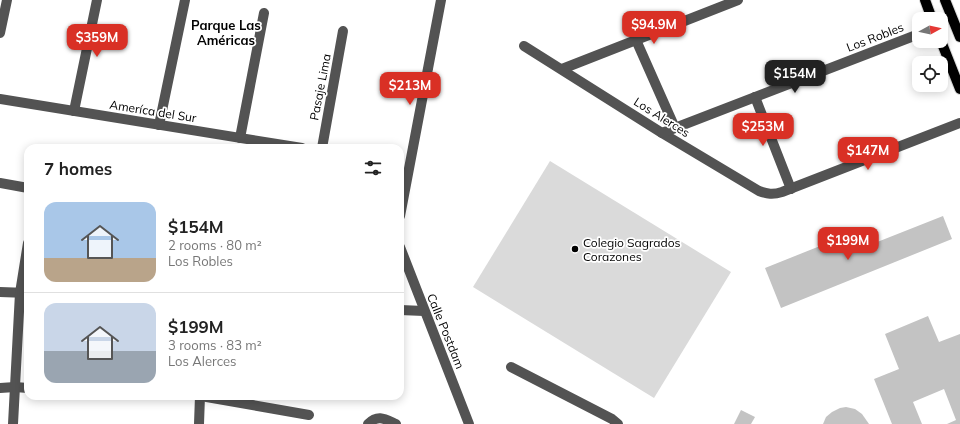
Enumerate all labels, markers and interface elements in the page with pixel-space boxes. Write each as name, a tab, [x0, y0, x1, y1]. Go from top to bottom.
pin: $94.9M	[621, 11, 687, 45]
north arrow	[912, 12, 948, 48]
map controls	[912, 12, 948, 92]
text: $94.9M	[631, 16, 677, 32]
district label: Parque Las Américas	[191, 17, 261, 48]
street label: Los Robles	[844, 19, 906, 55]
pin: $359M	[69, 24, 125, 58]
text: $359M	[76, 29, 118, 45]
street label: Pasaje Lima	[306, 52, 334, 122]
button: locate	[912, 56, 948, 92]
pin: $154M	[767, 60, 823, 94]
text: $154M	[774, 65, 816, 81]
pin: $213M	[382, 72, 438, 106]
text: $213M	[389, 77, 431, 93]
street label: Los Alerces	[631, 94, 693, 140]
street label: Ameríca del Sur	[108, 97, 198, 125]
pin: $253M	[735, 113, 791, 147]
text: $253M	[742, 118, 784, 134]
pin: $147M	[840, 137, 896, 171]
text: $147M	[847, 142, 889, 158]
icon: filters	[362, 157, 384, 179]
text: 7 homes	[44, 158, 112, 179]
text: $154M	[168, 216, 224, 237]
icon: home	[76, 218, 124, 266]
pin: $199M	[820, 227, 876, 261]
text: $199M	[827, 232, 869, 248]
place label: Colegio Sagrados Corazones	[583, 235, 681, 264]
text: 2 rooms · 80 m²	[168, 237, 262, 253]
marker: Colegio Sagrados Corazones	[570, 244, 580, 254]
text: Los Robles	[168, 253, 233, 269]
street label: Calle Postdam	[424, 291, 468, 371]
text: $199M	[168, 316, 224, 337]
icon: home	[76, 319, 124, 367]
text: 3 rooms · 83 m²	[168, 337, 262, 353]
text: Los Alerces	[168, 353, 236, 369]

